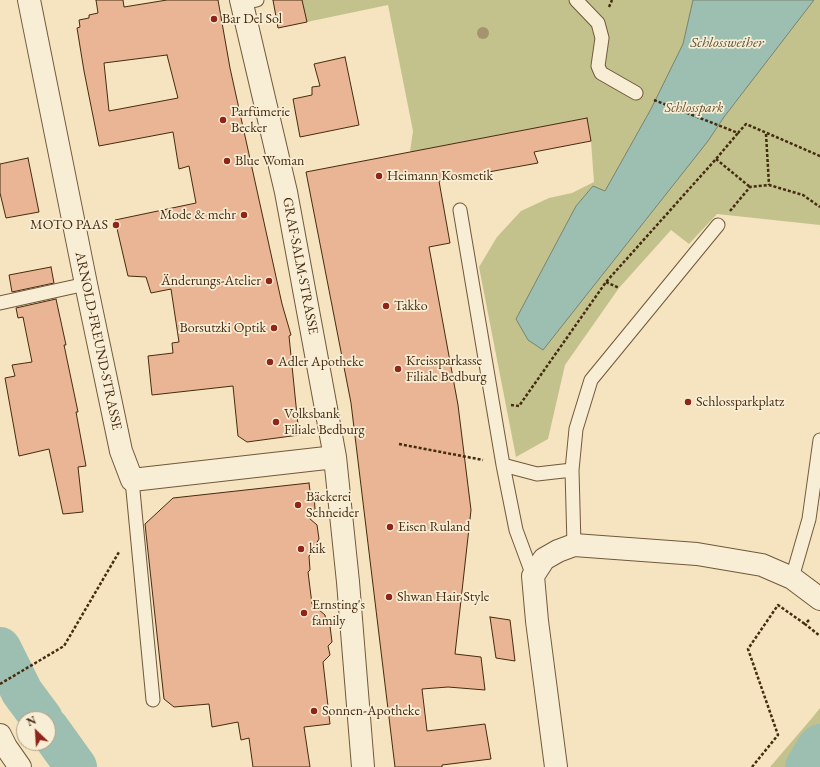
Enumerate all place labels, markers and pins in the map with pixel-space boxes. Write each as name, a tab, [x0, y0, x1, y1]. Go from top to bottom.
place label: Bar Del Sol	[222, 11, 282, 27]
marker: Bar Del Sol	[209, 14, 219, 24]
place label: Parfümerie Becker	[231, 104, 290, 136]
marker: Parfümerie Becker	[218, 115, 228, 125]
place label: Blue Woman	[235, 153, 304, 169]
marker: Blue Woman	[222, 156, 232, 166]
place label: Heimann Kosmetik	[387, 168, 493, 184]
marker: Heimann Kosmetik	[374, 171, 384, 181]
place label: Mode & mehr	[160, 207, 236, 223]
marker: Mode & mehr	[239, 210, 249, 220]
place label: MOTO PAAS	[30, 217, 108, 233]
marker: MOTO PAAS	[111, 220, 121, 230]
place label: Änderungs-Atelier	[161, 273, 261, 289]
marker: Änderungs-Atelier	[264, 276, 274, 286]
place label: Takko	[394, 298, 428, 314]
marker: Takko	[381, 301, 391, 311]
place label: Borsutzki Optik	[179, 320, 266, 336]
marker: Borsutzki Optik	[269, 323, 279, 333]
place label: Kreissparkasse Filiale Bedburg	[406, 353, 487, 386]
place label: Adler Apotheke	[278, 354, 364, 370]
marker: Adler Apotheke	[265, 357, 275, 367]
marker: Kreissparkasse Filiale Bedburg	[393, 364, 403, 374]
place label: Schlossparkplatz	[696, 394, 784, 410]
marker: Schlossparkplatz	[683, 397, 693, 407]
place label: Volksbank Filiale Bedburg	[284, 406, 365, 438]
marker: Volksbank Filiale Bedburg	[271, 417, 281, 427]
place label: Bäckerei Schneider	[306, 489, 359, 522]
marker: Bäckerei Schneider	[293, 500, 303, 510]
place label: Eisen Ruland	[398, 519, 470, 535]
marker: Eisen Ruland	[385, 522, 395, 532]
place label: kik	[309, 541, 326, 557]
marker: kik	[296, 544, 306, 554]
place label: Shwan Hair Style	[397, 589, 489, 605]
marker: Shwan Hair Style	[384, 592, 394, 602]
place label: Ernsting's family	[312, 597, 365, 630]
marker: Ernsting's family	[299, 608, 309, 618]
place label: Sonnen-Apotheke	[322, 703, 420, 719]
marker: Sonnen-Apotheke	[309, 706, 319, 716]

